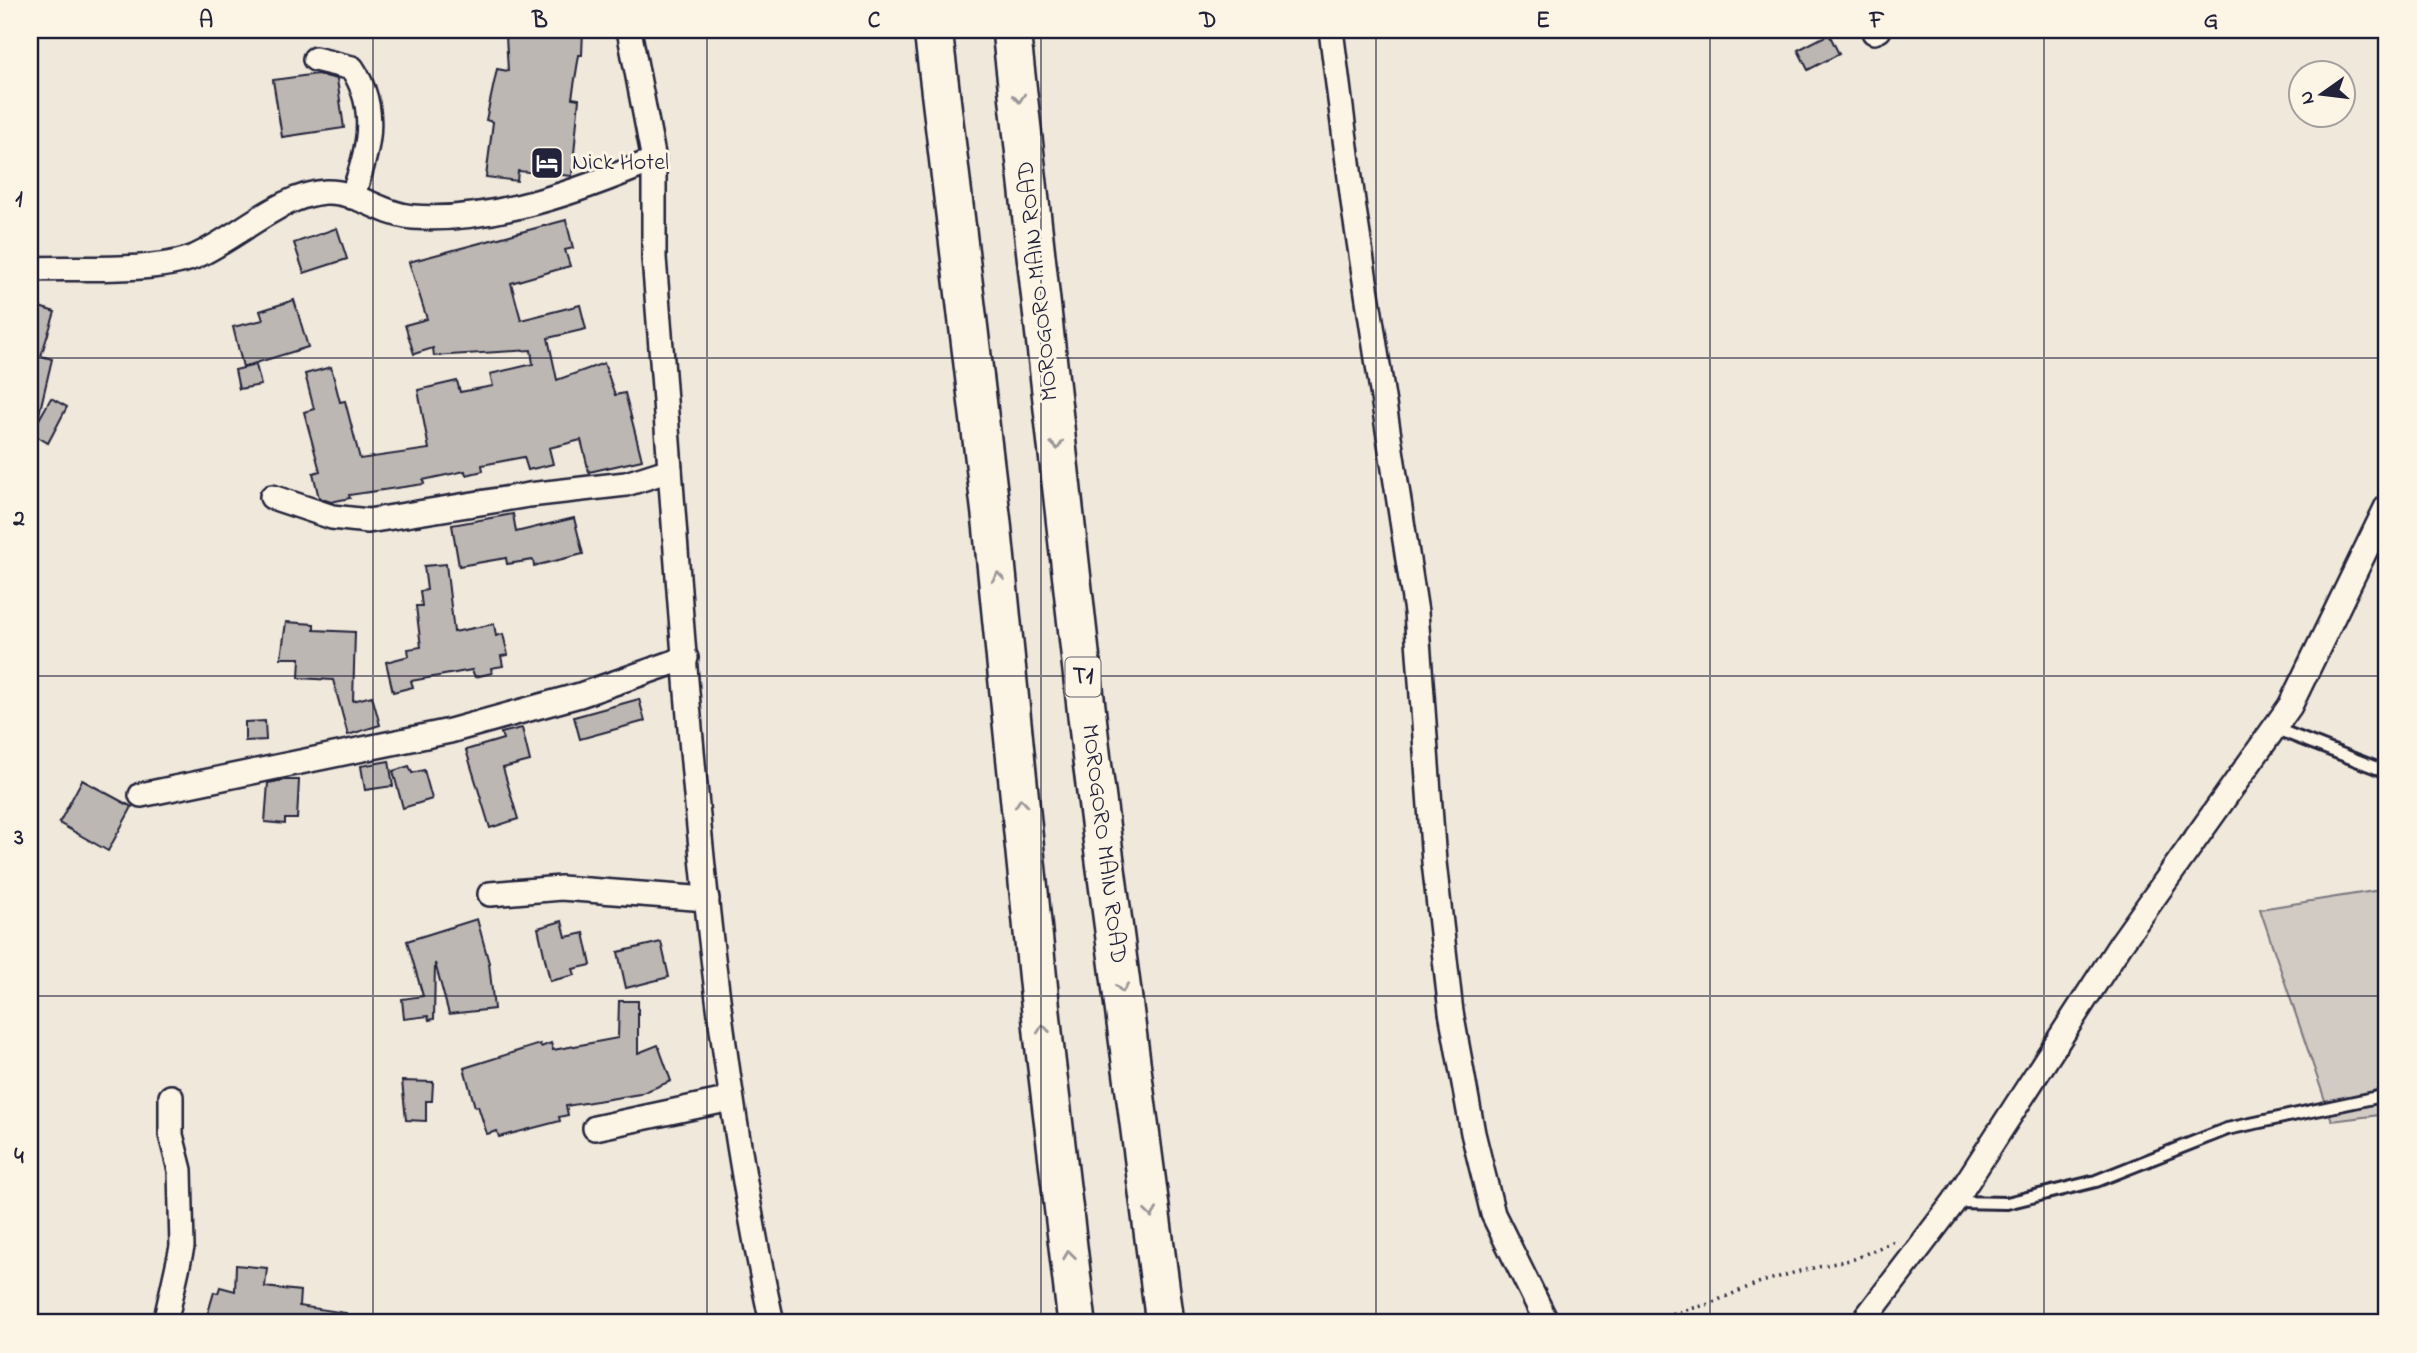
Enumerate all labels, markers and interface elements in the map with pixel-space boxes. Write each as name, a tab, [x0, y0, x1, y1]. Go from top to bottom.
text: A	[199, 5, 213, 38]
text: B	[531, 5, 548, 38]
text: C	[868, 5, 881, 38]
text: D	[1199, 5, 1216, 38]
text: E	[1536, 5, 1550, 38]
text: F	[1869, 5, 1885, 38]
text: G	[2204, 5, 2218, 38]
north arrow	[2288, 60, 2358, 130]
text: N	[2293, 88, 2323, 107]
one-way arrow	[1011, 92, 1026, 103]
hotel icon: Nick Hotel	[528, 144, 566, 182]
place label: Nick Hotel	[572, 146, 669, 181]
street label: MOROGORO MAIN ROAD	[1009, 159, 1069, 403]
text: 1	[15, 184, 23, 217]
one-way arrow	[1050, 440, 1065, 451]
text: 2	[12, 503, 25, 536]
one-way arrow	[991, 571, 1006, 582]
road number: T1	[1066, 657, 1100, 696]
street label: MOROGORO MAIN ROAD	[1071, 722, 1135, 966]
one-way arrow	[1013, 797, 1028, 809]
text: 3	[13, 822, 24, 855]
one-way arrow	[1114, 982, 1129, 994]
one-way arrow	[1036, 1024, 1051, 1035]
text: 4	[14, 1141, 24, 1174]
one-way arrow	[1143, 1207, 1158, 1219]
one-way arrow	[1062, 1250, 1077, 1261]

